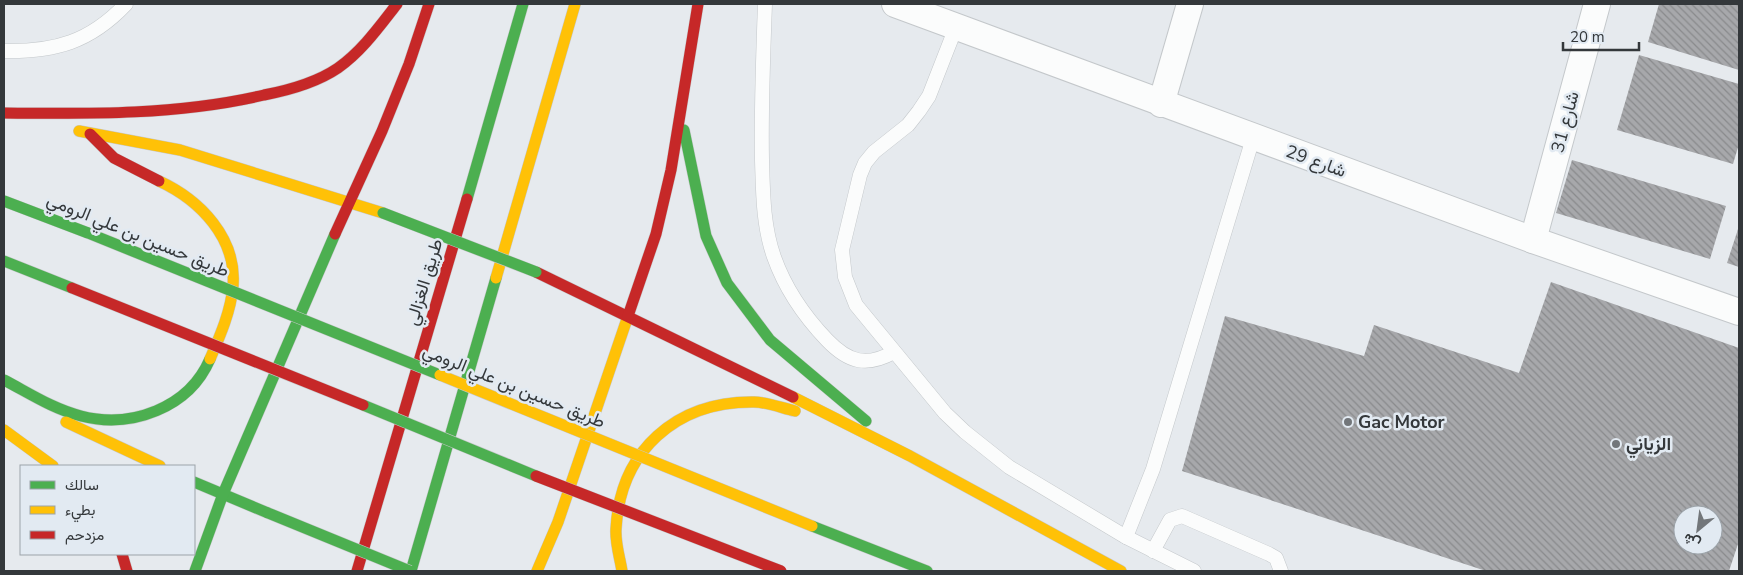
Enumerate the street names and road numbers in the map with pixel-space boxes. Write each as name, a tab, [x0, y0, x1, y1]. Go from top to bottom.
street label: شارع 31	[1545, 89, 1585, 155]
street label: شارع 29	[1283, 139, 1349, 183]
street label: طريق حسين بن علي الرومي	[42, 187, 233, 285]
street label: طريق الغزالي	[399, 236, 451, 329]
street label: طريق حسين بن علي الرومي	[418, 338, 609, 436]

